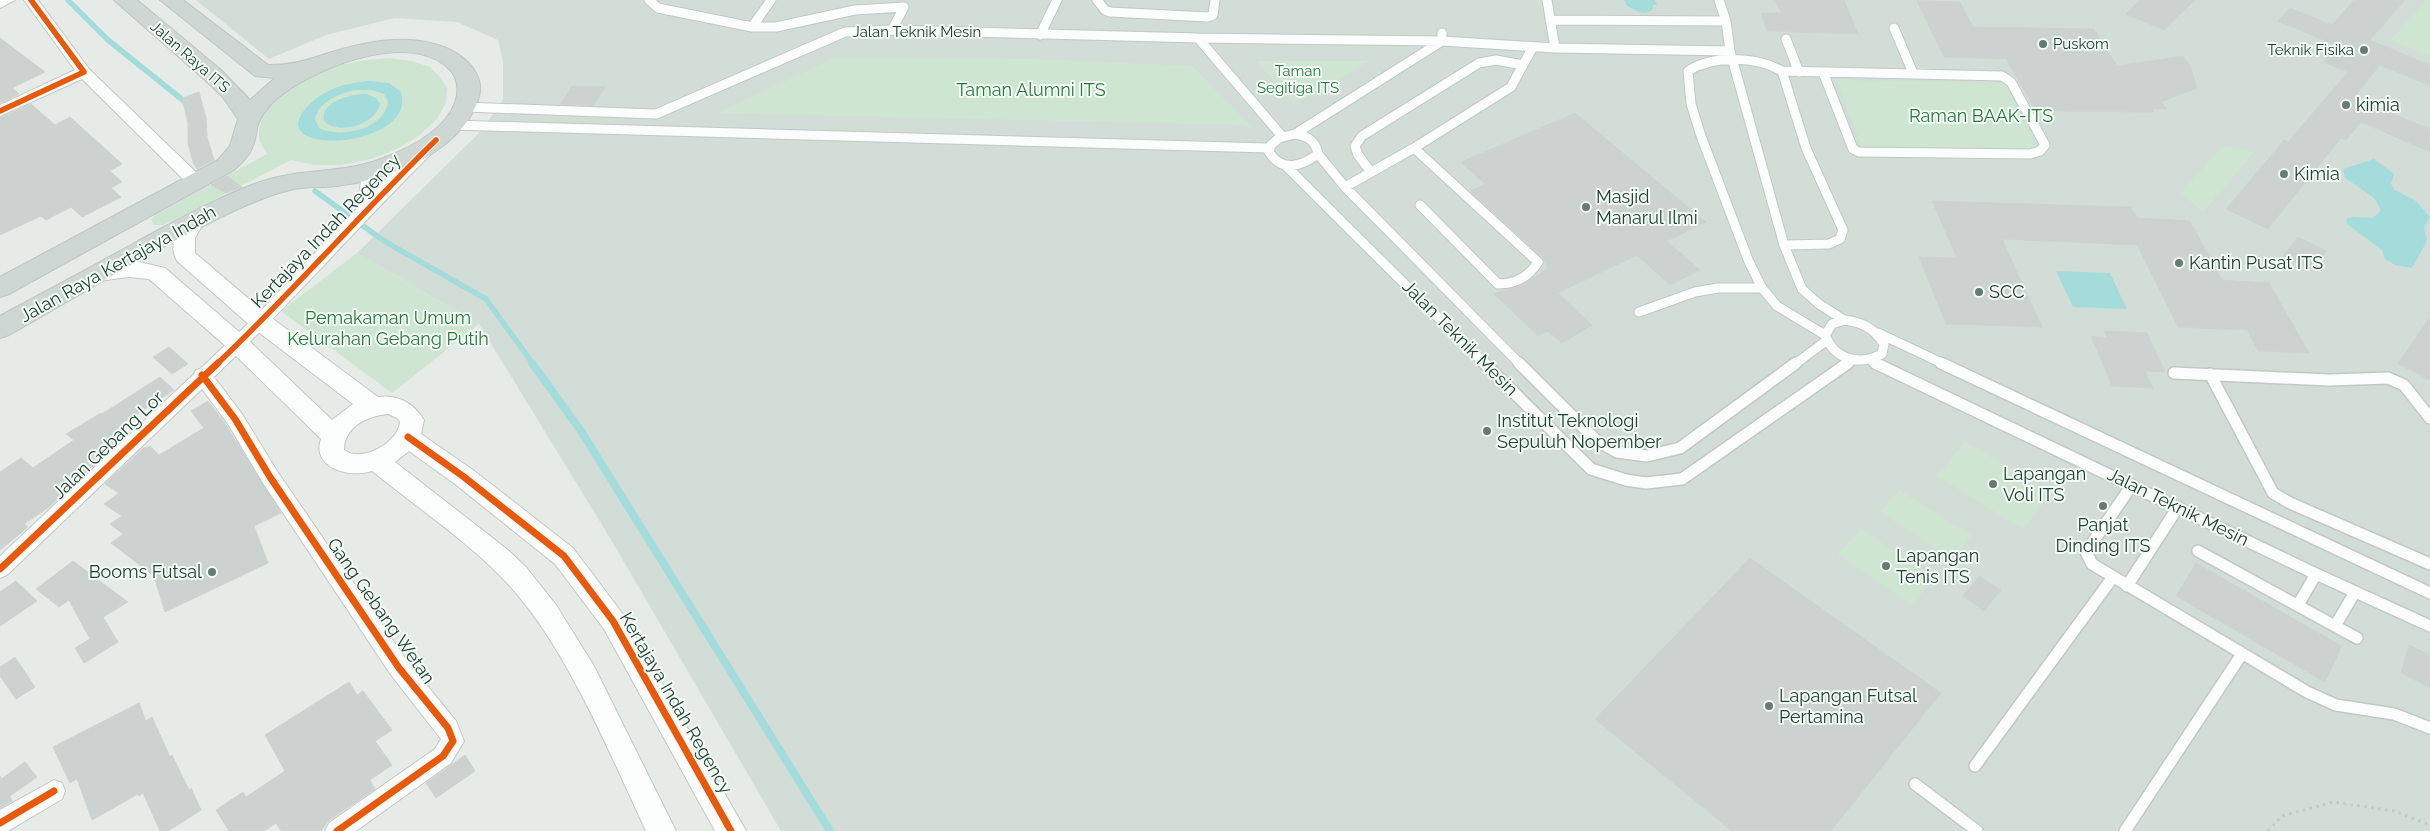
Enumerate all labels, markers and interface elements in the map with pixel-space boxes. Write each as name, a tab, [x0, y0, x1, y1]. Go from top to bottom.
street label: Jalan Raya ITS	[147, 18, 233, 96]
street label: Jalan Teknik Mesin	[853, 23, 981, 41]
place label: Puskom	[2053, 35, 2109, 53]
marker: Puskom	[2037, 38, 2049, 50]
place label: Teknik Fisika	[2267, 41, 2354, 59]
marker: Teknik Fisika	[2358, 44, 2370, 56]
park label: Taman Segitiga ITS	[1257, 62, 1339, 97]
park label: Taman Alumni ITS	[956, 79, 1106, 100]
place label: kimia	[2356, 94, 2400, 115]
marker: kimia	[2340, 99, 2352, 111]
park label: Raman BAAK-ITS	[1909, 105, 2053, 126]
street label: Kertajaya Indah Regency	[247, 149, 405, 312]
place label: Kimia	[2294, 163, 2340, 184]
marker: Kimia	[2278, 168, 2290, 180]
place label: Masjid Manarul Ilmi	[1596, 186, 1698, 228]
street label: Jalan Raya Kertajaya Indah	[16, 201, 219, 326]
marker: Masjid Manarul Ilmi	[1580, 201, 1592, 213]
place label: Kantin Pusat ITS	[2189, 252, 2323, 273]
marker: Kantin Pusat ITS	[2173, 257, 2185, 269]
street label: Jalan Teknik Mesin	[1398, 276, 1522, 400]
place label: SCC	[1989, 281, 2024, 302]
marker: SCC	[1973, 286, 1985, 298]
park label: Pemakaman Umum Kelurahan Gebang Putih	[287, 307, 489, 349]
street label: Jalan Gebang Lor	[48, 386, 168, 503]
place label: Institut Teknologi Sepuluh Nopember	[1497, 410, 1662, 452]
marker: Institut Teknologi Sepuluh Nopember	[1481, 425, 1493, 437]
place label: Lapangan Voli ITS	[2003, 463, 2086, 505]
street label: Jalan Teknik Mesin	[2104, 463, 2252, 550]
marker: Lapangan Voli ITS	[1987, 478, 1999, 490]
marker: Panjat Dinding ITS	[2097, 500, 2109, 512]
place label: Panjat Dinding ITS	[2056, 514, 2151, 556]
street label: Gang Gebang Wetan	[323, 534, 440, 688]
place label: Lapangan Tenis ITS	[1896, 545, 1979, 587]
marker: Lapangan Tenis ITS	[1880, 560, 1892, 572]
place label: Booms Futsal	[89, 561, 202, 582]
marker: Booms Futsal	[206, 566, 218, 578]
street label: Kertajaya Indah Regency	[616, 608, 737, 797]
place label: Lapangan Futsal Pertamina	[1779, 685, 1917, 727]
marker: Lapangan Futsal Pertamina	[1763, 700, 1775, 712]

